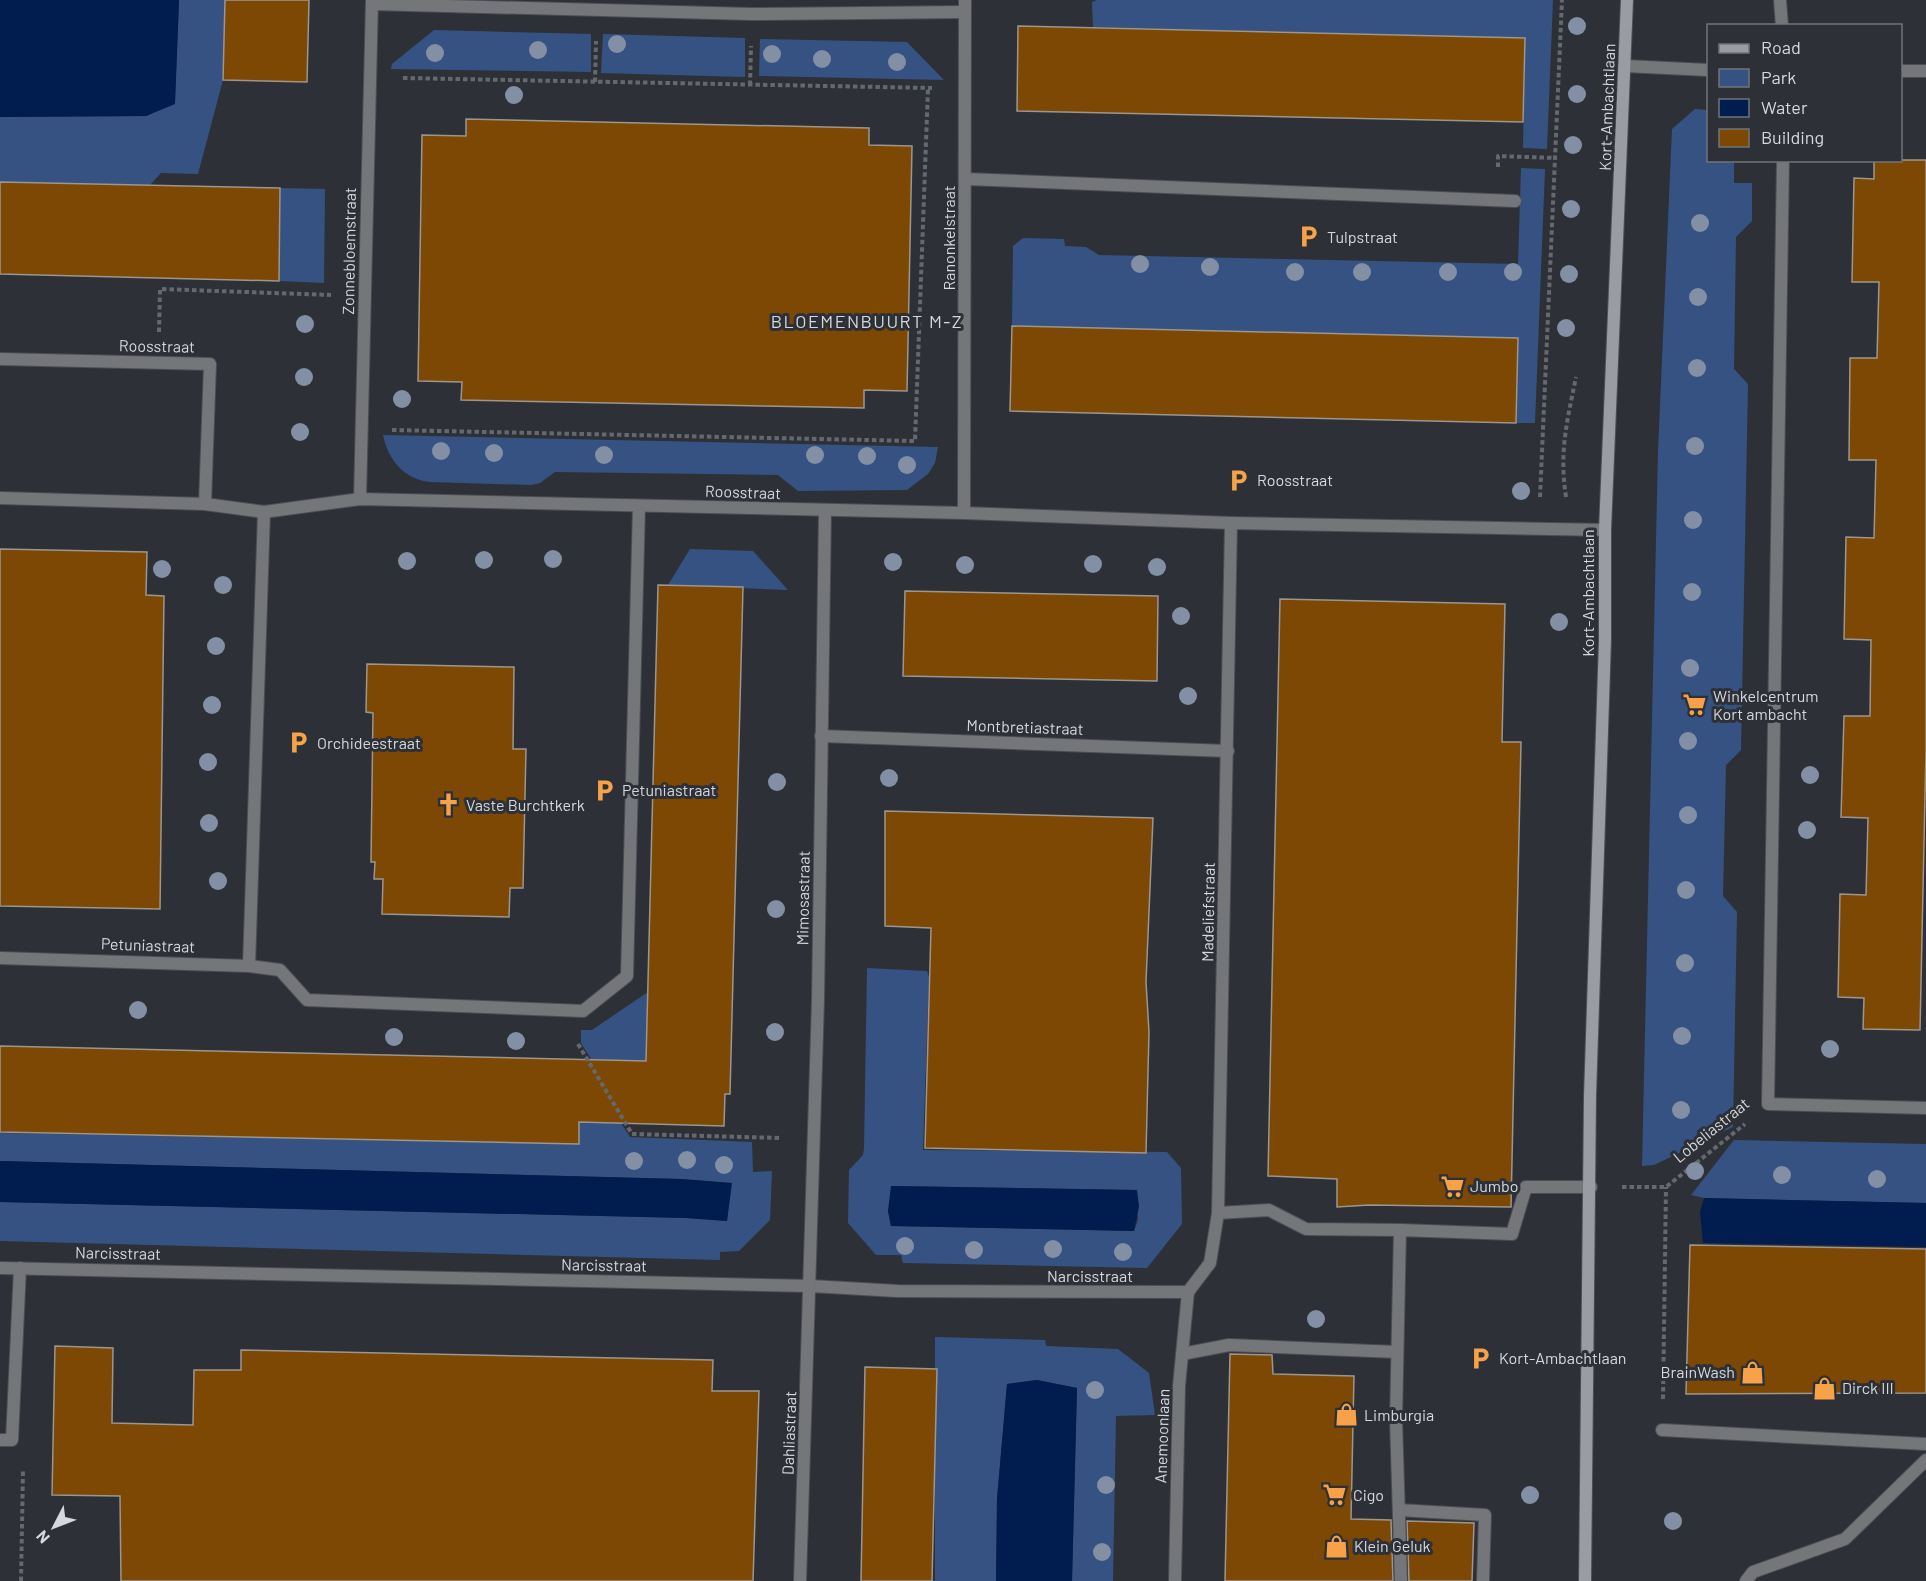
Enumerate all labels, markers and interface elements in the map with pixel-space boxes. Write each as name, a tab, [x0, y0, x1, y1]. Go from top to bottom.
legend	[1707, 24, 1902, 162]
text: Road	[1761, 36, 1801, 58]
street label: Kort-Ambachtlaan	[1595, 43, 1618, 171]
text: Park	[1761, 66, 1796, 88]
text: Water	[1761, 96, 1808, 118]
text: Building	[1761, 126, 1824, 148]
street label: Ranonkelstraat	[939, 185, 958, 291]
street label: Zonnebloemstraat	[338, 187, 359, 315]
parking icon: Tulpstraat	[1296, 224, 1322, 250]
place label: Tulpstraat	[1327, 227, 1398, 246]
district label: BLOEMENBUURT M-Z	[771, 310, 963, 332]
street label: Roosstraat	[119, 335, 195, 356]
parking icon: Roosstraat	[1226, 467, 1252, 493]
place label: Roosstraat	[1257, 470, 1333, 489]
street label: Roosstraat	[705, 481, 781, 502]
street label: Kort-Ambachtlaan	[1578, 529, 1597, 657]
place label: Winkelcentrum Kort ambacht	[1713, 686, 1819, 723]
supermarket icon: Winkelcentrum Kort ambacht	[1682, 692, 1708, 718]
street label: Montbretiastraat	[966, 715, 1084, 738]
parking icon: Orchideestraat	[286, 730, 312, 756]
place label: Orchideestraat	[317, 733, 421, 752]
parking icon: Petuniastraat	[591, 777, 617, 803]
place label: Petuniastraat	[622, 780, 716, 799]
church icon: Vaste Burchtkerk	[435, 792, 461, 818]
place label: Vaste Burchtkerk	[466, 795, 585, 814]
street label: Mimosastraat	[792, 851, 813, 945]
street label: Madeliefstraat	[1197, 862, 1218, 962]
street label: Petuniastraat	[101, 933, 195, 956]
street label: Lobeliastraat	[1669, 1093, 1753, 1166]
supermarket icon: Jumbo	[1439, 1173, 1465, 1199]
place label: Jumbo	[1470, 1176, 1518, 1195]
street label: Narcisstraat	[75, 1242, 161, 1263]
street label: Narcisstraat	[561, 1254, 647, 1275]
street label: Narcisstraat	[1047, 1266, 1133, 1285]
parking icon: Kort-Ambachtlaan	[1468, 1345, 1494, 1371]
place label: Kort-Ambachtlaan	[1499, 1348, 1626, 1367]
shop icon: BrainWash	[1740, 1359, 1766, 1385]
place label: BrainWash	[1661, 1362, 1735, 1381]
shop icon: Dirck III	[1811, 1375, 1837, 1401]
place label: Dirck III	[1842, 1378, 1894, 1397]
street label: Anemoonlaan	[1150, 1388, 1173, 1484]
street label: Dahliastraat	[778, 1391, 799, 1475]
shop icon: Limburgia	[1333, 1402, 1359, 1428]
place label: Limburgia	[1364, 1405, 1434, 1424]
supermarket icon: Cigo	[1322, 1482, 1348, 1508]
place label: Cigo	[1353, 1485, 1384, 1504]
north arrow	[24, 1497, 84, 1557]
text: N	[32, 1527, 53, 1548]
shop icon: Klein Geluk	[1323, 1533, 1349, 1559]
place label: Klein Geluk	[1354, 1536, 1430, 1555]

